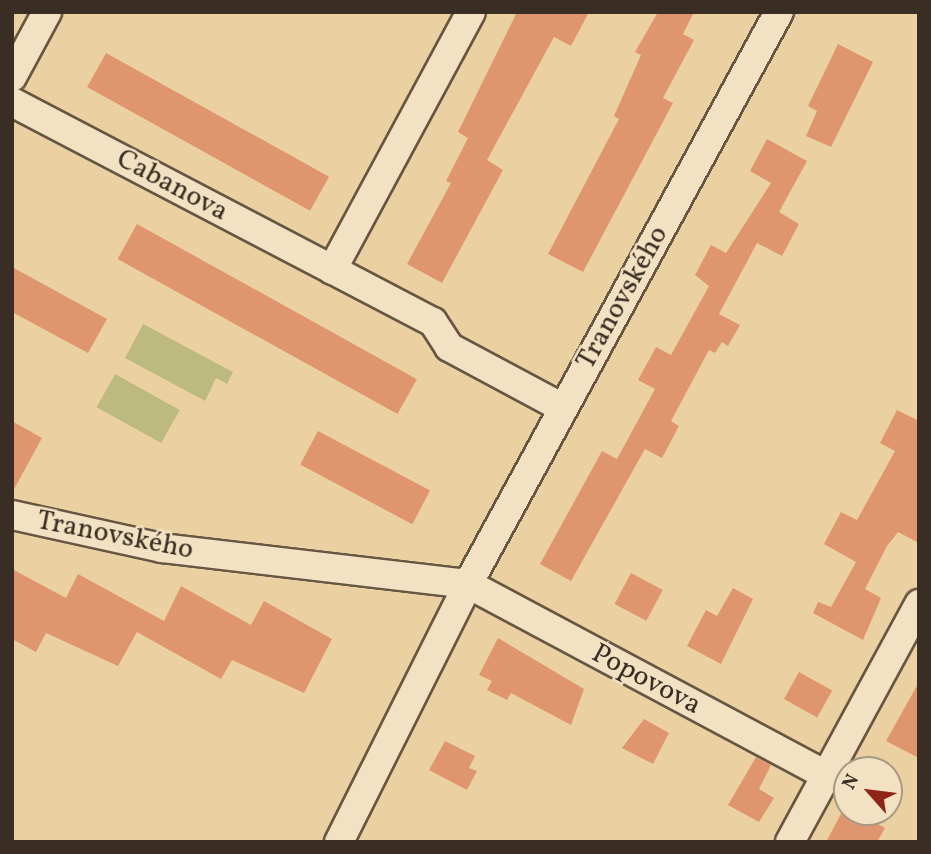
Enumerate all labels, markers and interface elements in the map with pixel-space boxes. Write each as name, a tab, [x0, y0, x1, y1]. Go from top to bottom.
street label: Cabanova	[110, 143, 234, 229]
street label: Tranovského	[570, 220, 676, 376]
street label: Tranovského	[34, 504, 196, 568]
street label: Popovova	[586, 637, 706, 723]
north arrow	[833, 756, 903, 826]
text: N	[837, 770, 866, 794]

